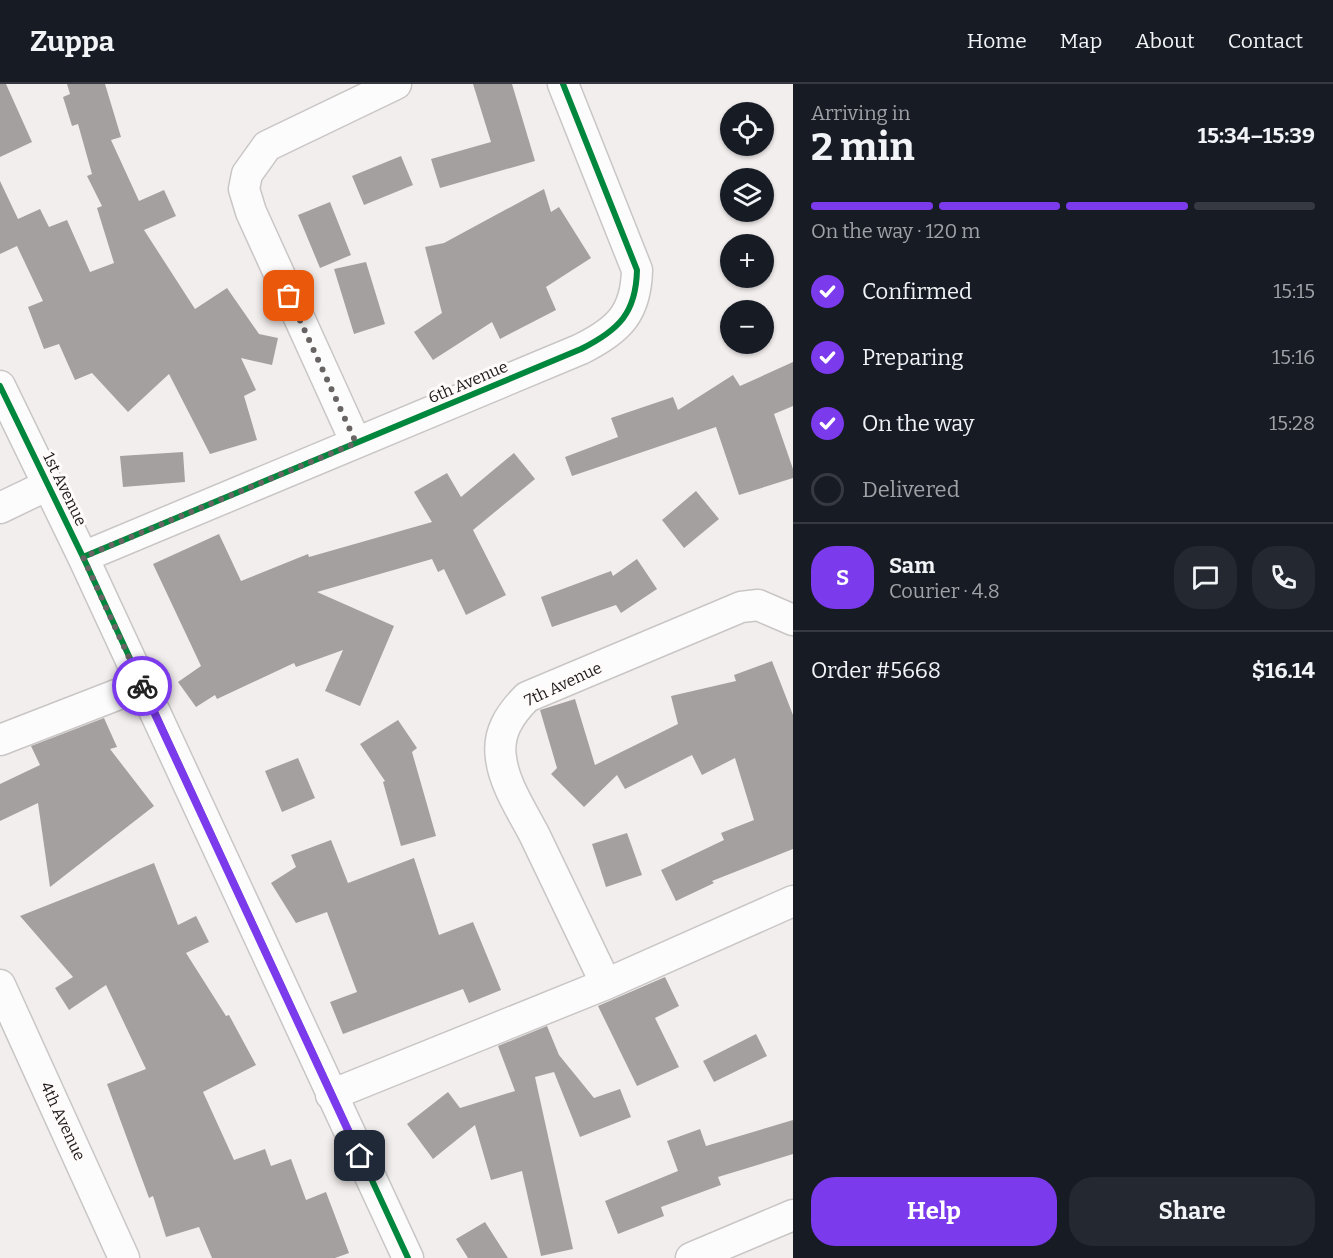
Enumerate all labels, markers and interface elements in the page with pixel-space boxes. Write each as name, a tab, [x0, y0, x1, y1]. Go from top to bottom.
text: Zuppa	[30, 25, 114, 58]
text: Home	[967, 28, 1027, 54]
text: Map	[1060, 28, 1102, 54]
text: About	[1135, 28, 1195, 54]
text: Contact	[1228, 28, 1303, 54]
text: Arriving in	[811, 101, 910, 125]
map controls	[720, 102, 774, 354]
button: locate	[720, 102, 774, 156]
text: 15:34–15:39	[1197, 122, 1315, 149]
text: 2 min	[811, 124, 915, 170]
button: layers	[720, 168, 774, 222]
text: On the way · 120 m	[811, 219, 980, 243]
button: +	[720, 234, 774, 288]
pin	[263, 270, 314, 321]
icon: check	[811, 275, 844, 308]
text: Confirmed	[862, 278, 972, 305]
icon: bag	[272, 279, 305, 312]
text: 15:15	[1273, 279, 1315, 303]
button: −	[720, 300, 774, 354]
icon: check	[811, 341, 844, 374]
text: Preparing	[862, 344, 964, 371]
text: 15:16	[1272, 345, 1315, 369]
street label: 6th Avenue	[425, 357, 511, 407]
icon: check	[811, 407, 844, 440]
text: On the way	[862, 410, 974, 437]
text: 15:28	[1269, 411, 1315, 435]
street label: 1st Avenue	[39, 449, 91, 529]
text: Delivered	[862, 476, 960, 503]
button: chat	[1174, 546, 1237, 609]
button: phone	[1252, 546, 1315, 609]
text: Sam	[889, 552, 935, 579]
text: S	[836, 564, 849, 591]
text: Courier · 4.8	[889, 579, 1000, 603]
courier	[112, 656, 172, 716]
text: Order #5668	[811, 657, 941, 684]
text: $16.14	[1252, 657, 1315, 684]
street label: 7th Avenue	[521, 658, 605, 710]
icon: bike	[126, 670, 159, 703]
street label: 4th Avenue	[37, 1079, 89, 1163]
pin	[334, 1130, 385, 1181]
icon: home	[343, 1139, 376, 1172]
button: Help	[811, 1177, 1057, 1246]
button: Share	[1069, 1177, 1315, 1246]

